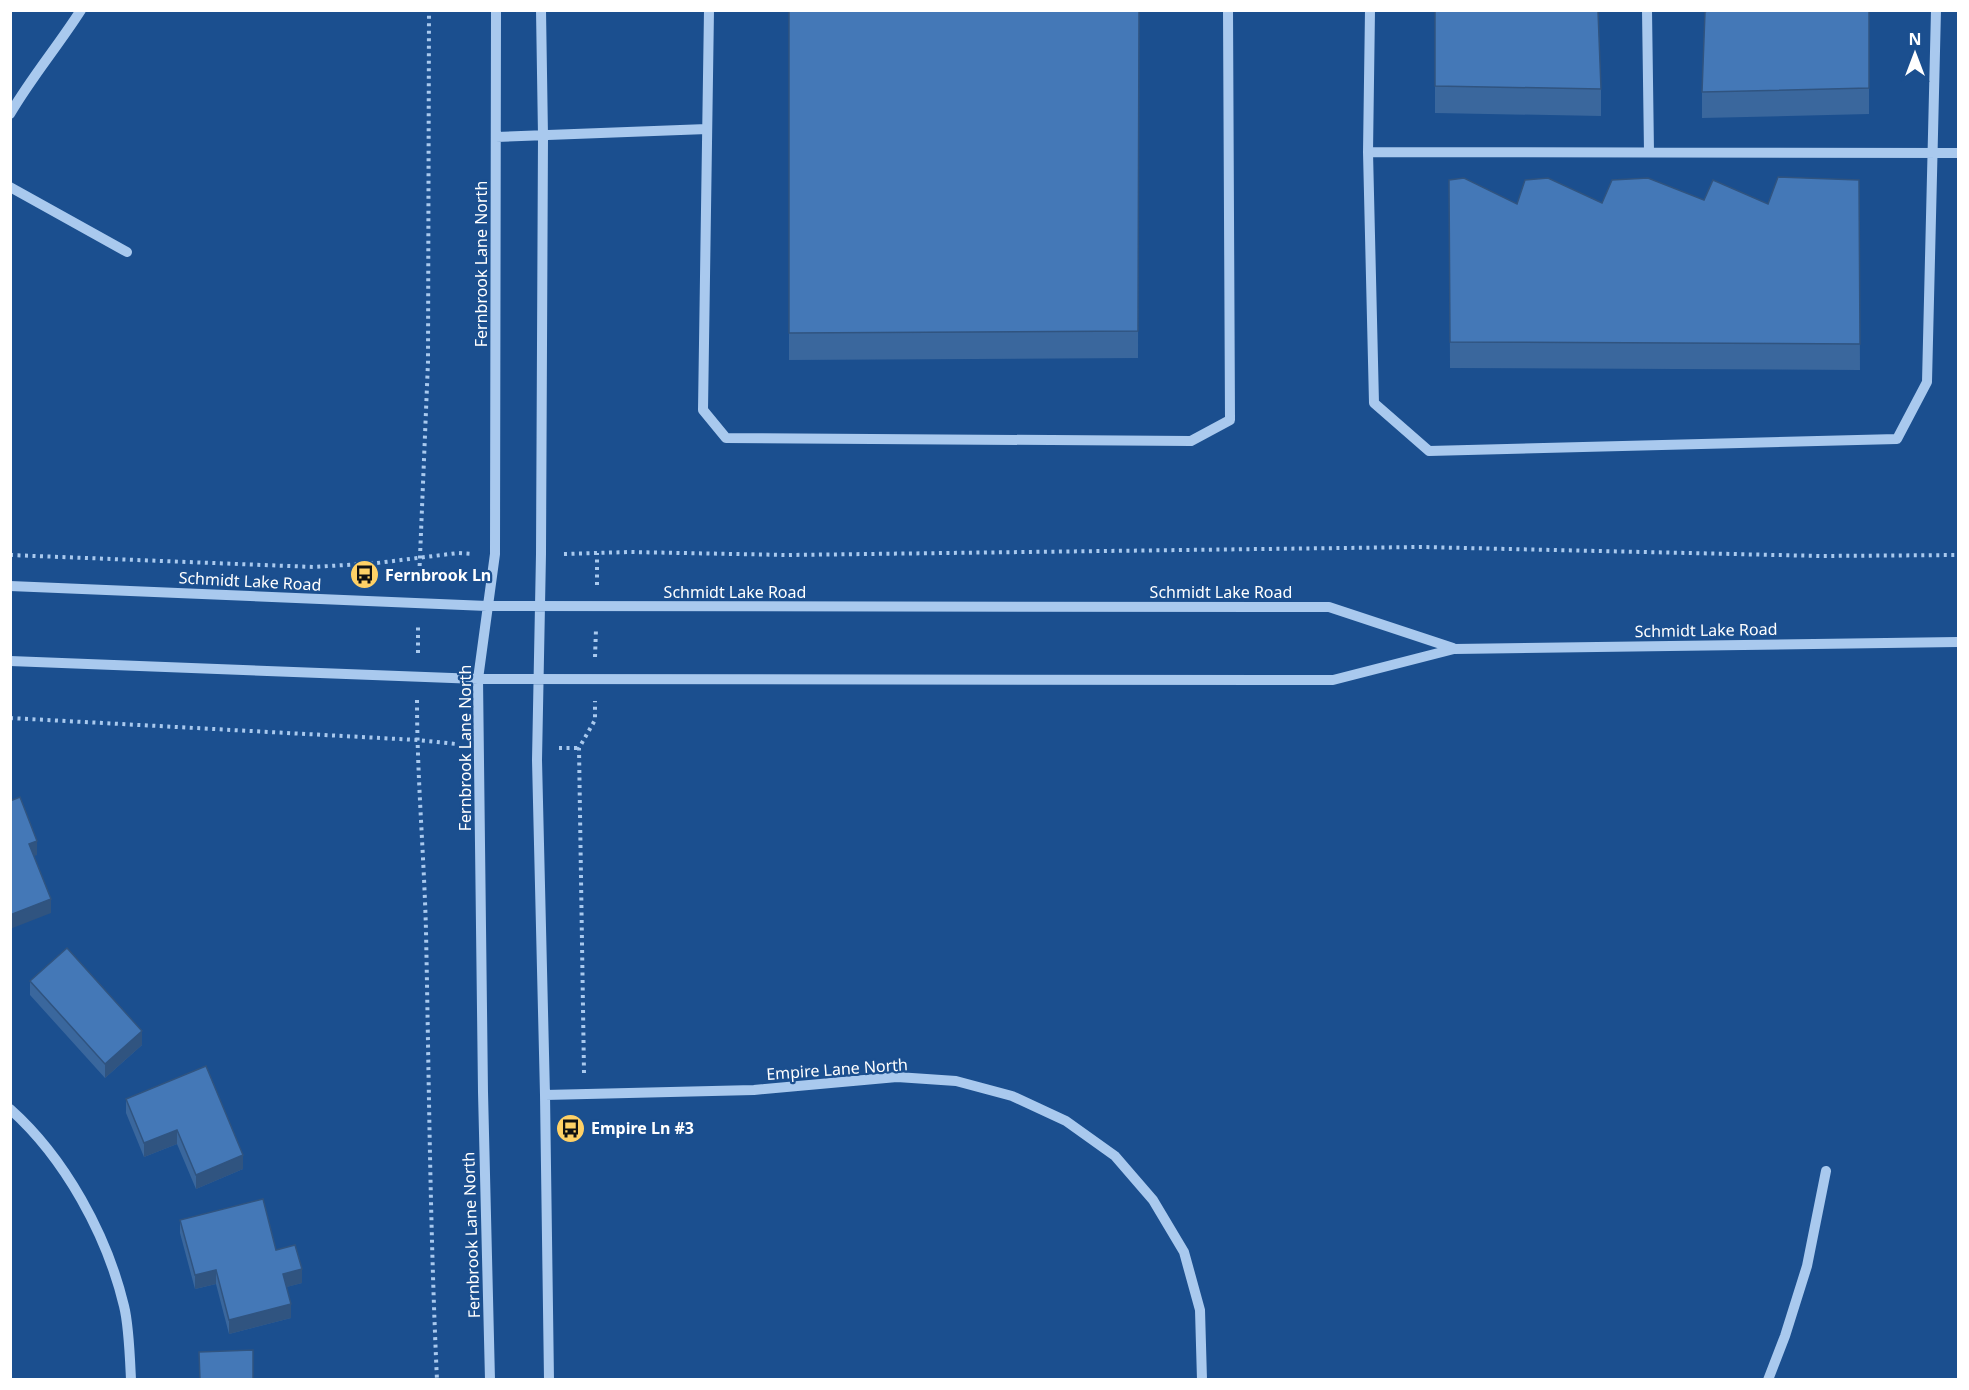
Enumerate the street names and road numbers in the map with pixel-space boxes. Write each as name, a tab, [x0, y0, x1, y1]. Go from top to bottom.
street label: Fernbrook Lane North	[470, 181, 492, 347]
street label: Schmidt Lake Road	[178, 566, 322, 596]
street label: Schmidt Lake Road	[664, 581, 806, 603]
street label: Schmidt Lake Road	[1150, 581, 1292, 603]
street label: Schmidt Lake Road	[1634, 618, 1778, 642]
street label: Fernbrook Lane North	[454, 665, 476, 831]
street label: Empire Lane North	[765, 1053, 909, 1085]
street label: Fernbrook Lane North	[457, 1151, 485, 1319]

